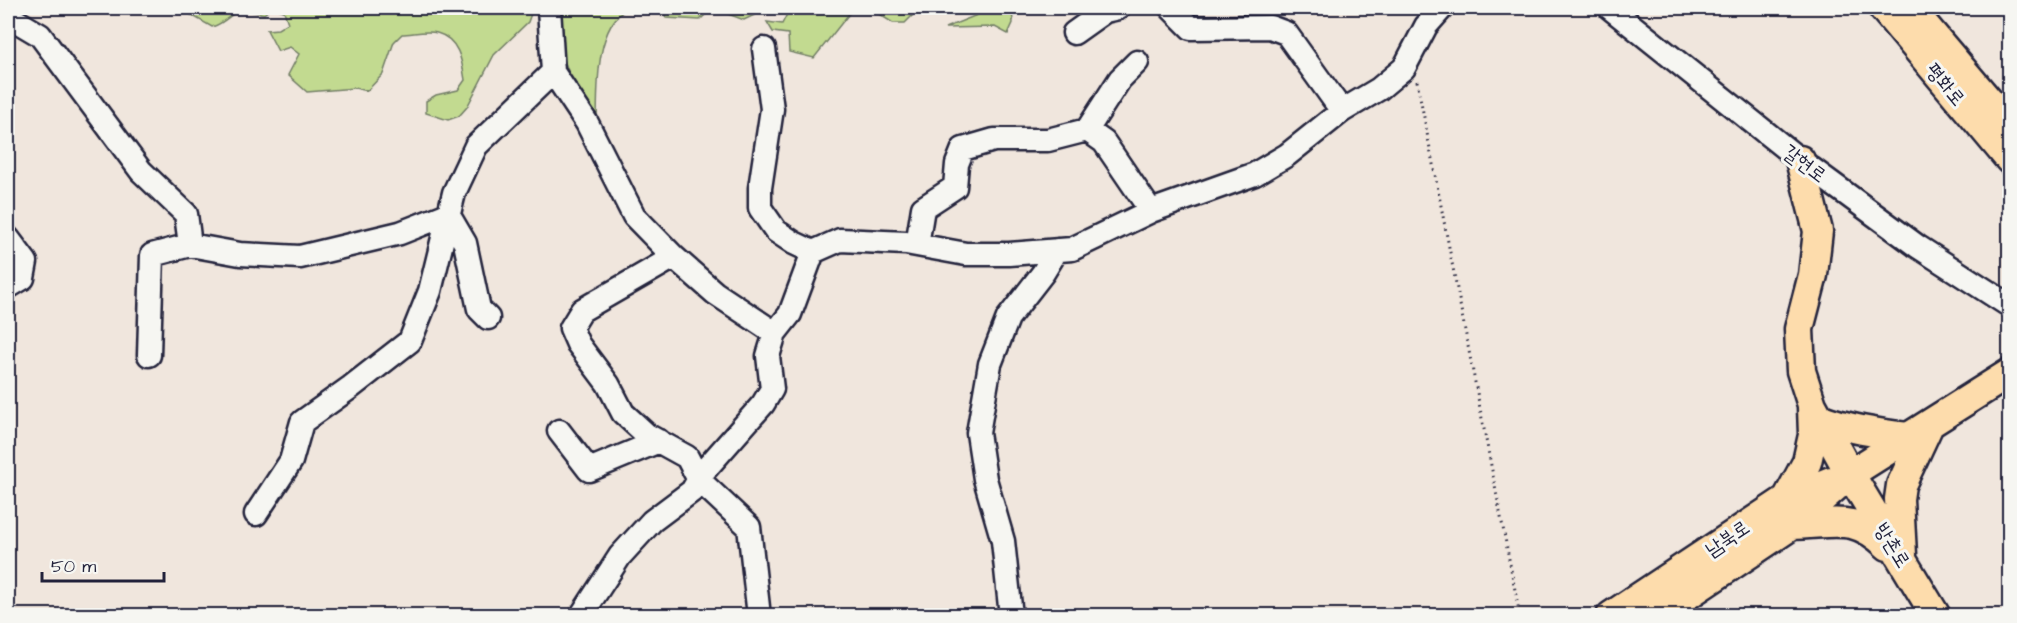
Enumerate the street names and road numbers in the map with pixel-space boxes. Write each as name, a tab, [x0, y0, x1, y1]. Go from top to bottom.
street label: 평화로	[1919, 57, 1971, 112]
street label: 갈현로	[1777, 138, 1832, 190]
street label: 남북로	[1700, 514, 1755, 564]
street label: 방촌로	[1867, 518, 1917, 573]

